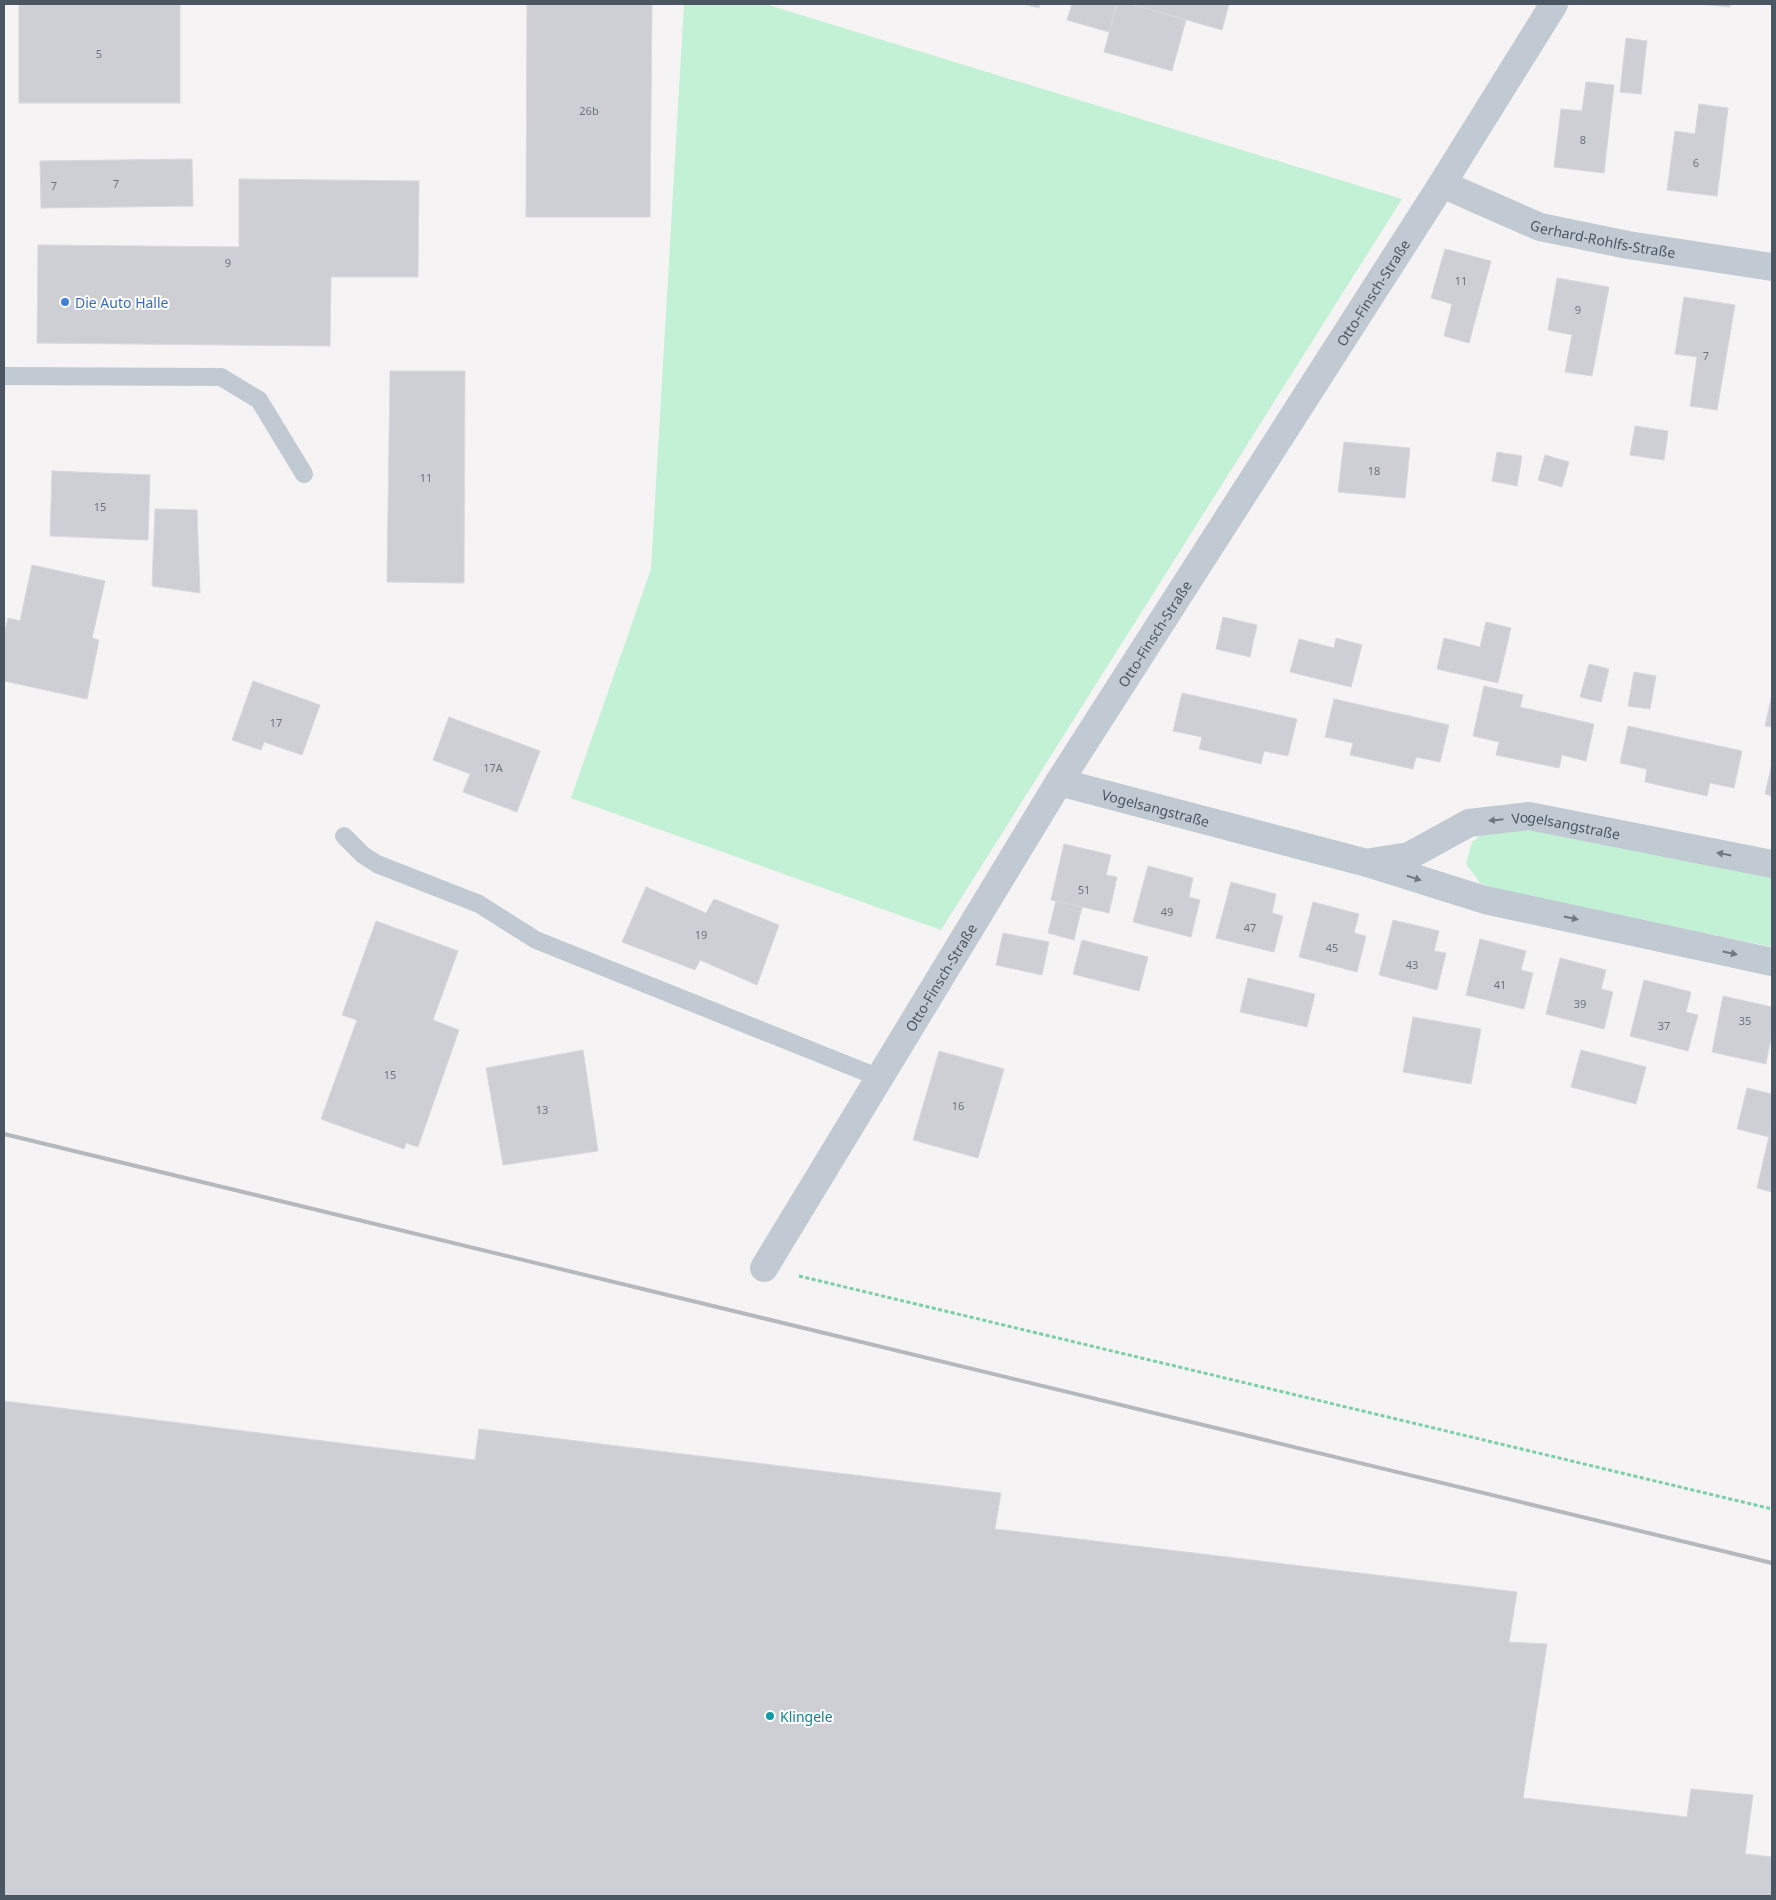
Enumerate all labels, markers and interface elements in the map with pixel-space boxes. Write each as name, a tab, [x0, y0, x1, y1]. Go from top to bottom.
house number: 5	[96, 46, 102, 61]
house number: 26b	[579, 103, 599, 118]
house number: 8	[1580, 132, 1586, 147]
house number: 6	[1693, 155, 1699, 170]
house number: 7	[113, 176, 119, 191]
house number: 7	[51, 178, 57, 193]
street label: Gerhard-Rohlfs-Straße	[1527, 214, 1677, 262]
street label: Otto-Finsch-Straße	[1331, 235, 1414, 349]
house number: 9	[225, 255, 231, 270]
house number: 11	[1455, 273, 1467, 288]
place label: Die Auto Halle	[75, 293, 169, 312]
marker: Die Auto Halle	[59, 296, 71, 308]
house number: 9	[1575, 302, 1581, 317]
house number: 7	[1703, 348, 1709, 363]
house number: 18	[1368, 463, 1380, 478]
house number: 11	[420, 470, 432, 485]
house number: 15	[94, 499, 106, 514]
street label: Otto-Finsch-Straße	[1113, 576, 1195, 690]
house number: 17	[270, 715, 282, 730]
house number: 17A	[483, 760, 504, 775]
street label: Vogelsangstraße	[1100, 784, 1212, 831]
street label: Vogelsangstraße	[1510, 806, 1622, 843]
one-way arrow	[1488, 816, 1504, 824]
one-way arrow	[1717, 850, 1732, 858]
one-way arrow	[1406, 874, 1421, 882]
house number: 51	[1078, 882, 1090, 897]
house number: 49	[1161, 904, 1173, 919]
one-way arrow	[1563, 914, 1578, 922]
street label: Otto-Finsch-Straße	[900, 920, 981, 1035]
house number: 47	[1244, 920, 1256, 935]
house number: 19	[695, 927, 707, 942]
house number: 45	[1326, 940, 1338, 955]
one-way arrow	[1722, 949, 1738, 957]
house number: 43	[1406, 957, 1418, 972]
house number: 41	[1494, 977, 1506, 992]
house number: 39	[1574, 996, 1586, 1011]
house number: 35	[1739, 1013, 1751, 1028]
house number: 37	[1658, 1018, 1670, 1033]
house number: 15	[384, 1067, 396, 1082]
house number: 16	[952, 1098, 964, 1113]
house number: 13	[536, 1102, 548, 1117]
place label: Klingele	[780, 1707, 833, 1726]
marker: Klingele	[764, 1710, 776, 1722]

